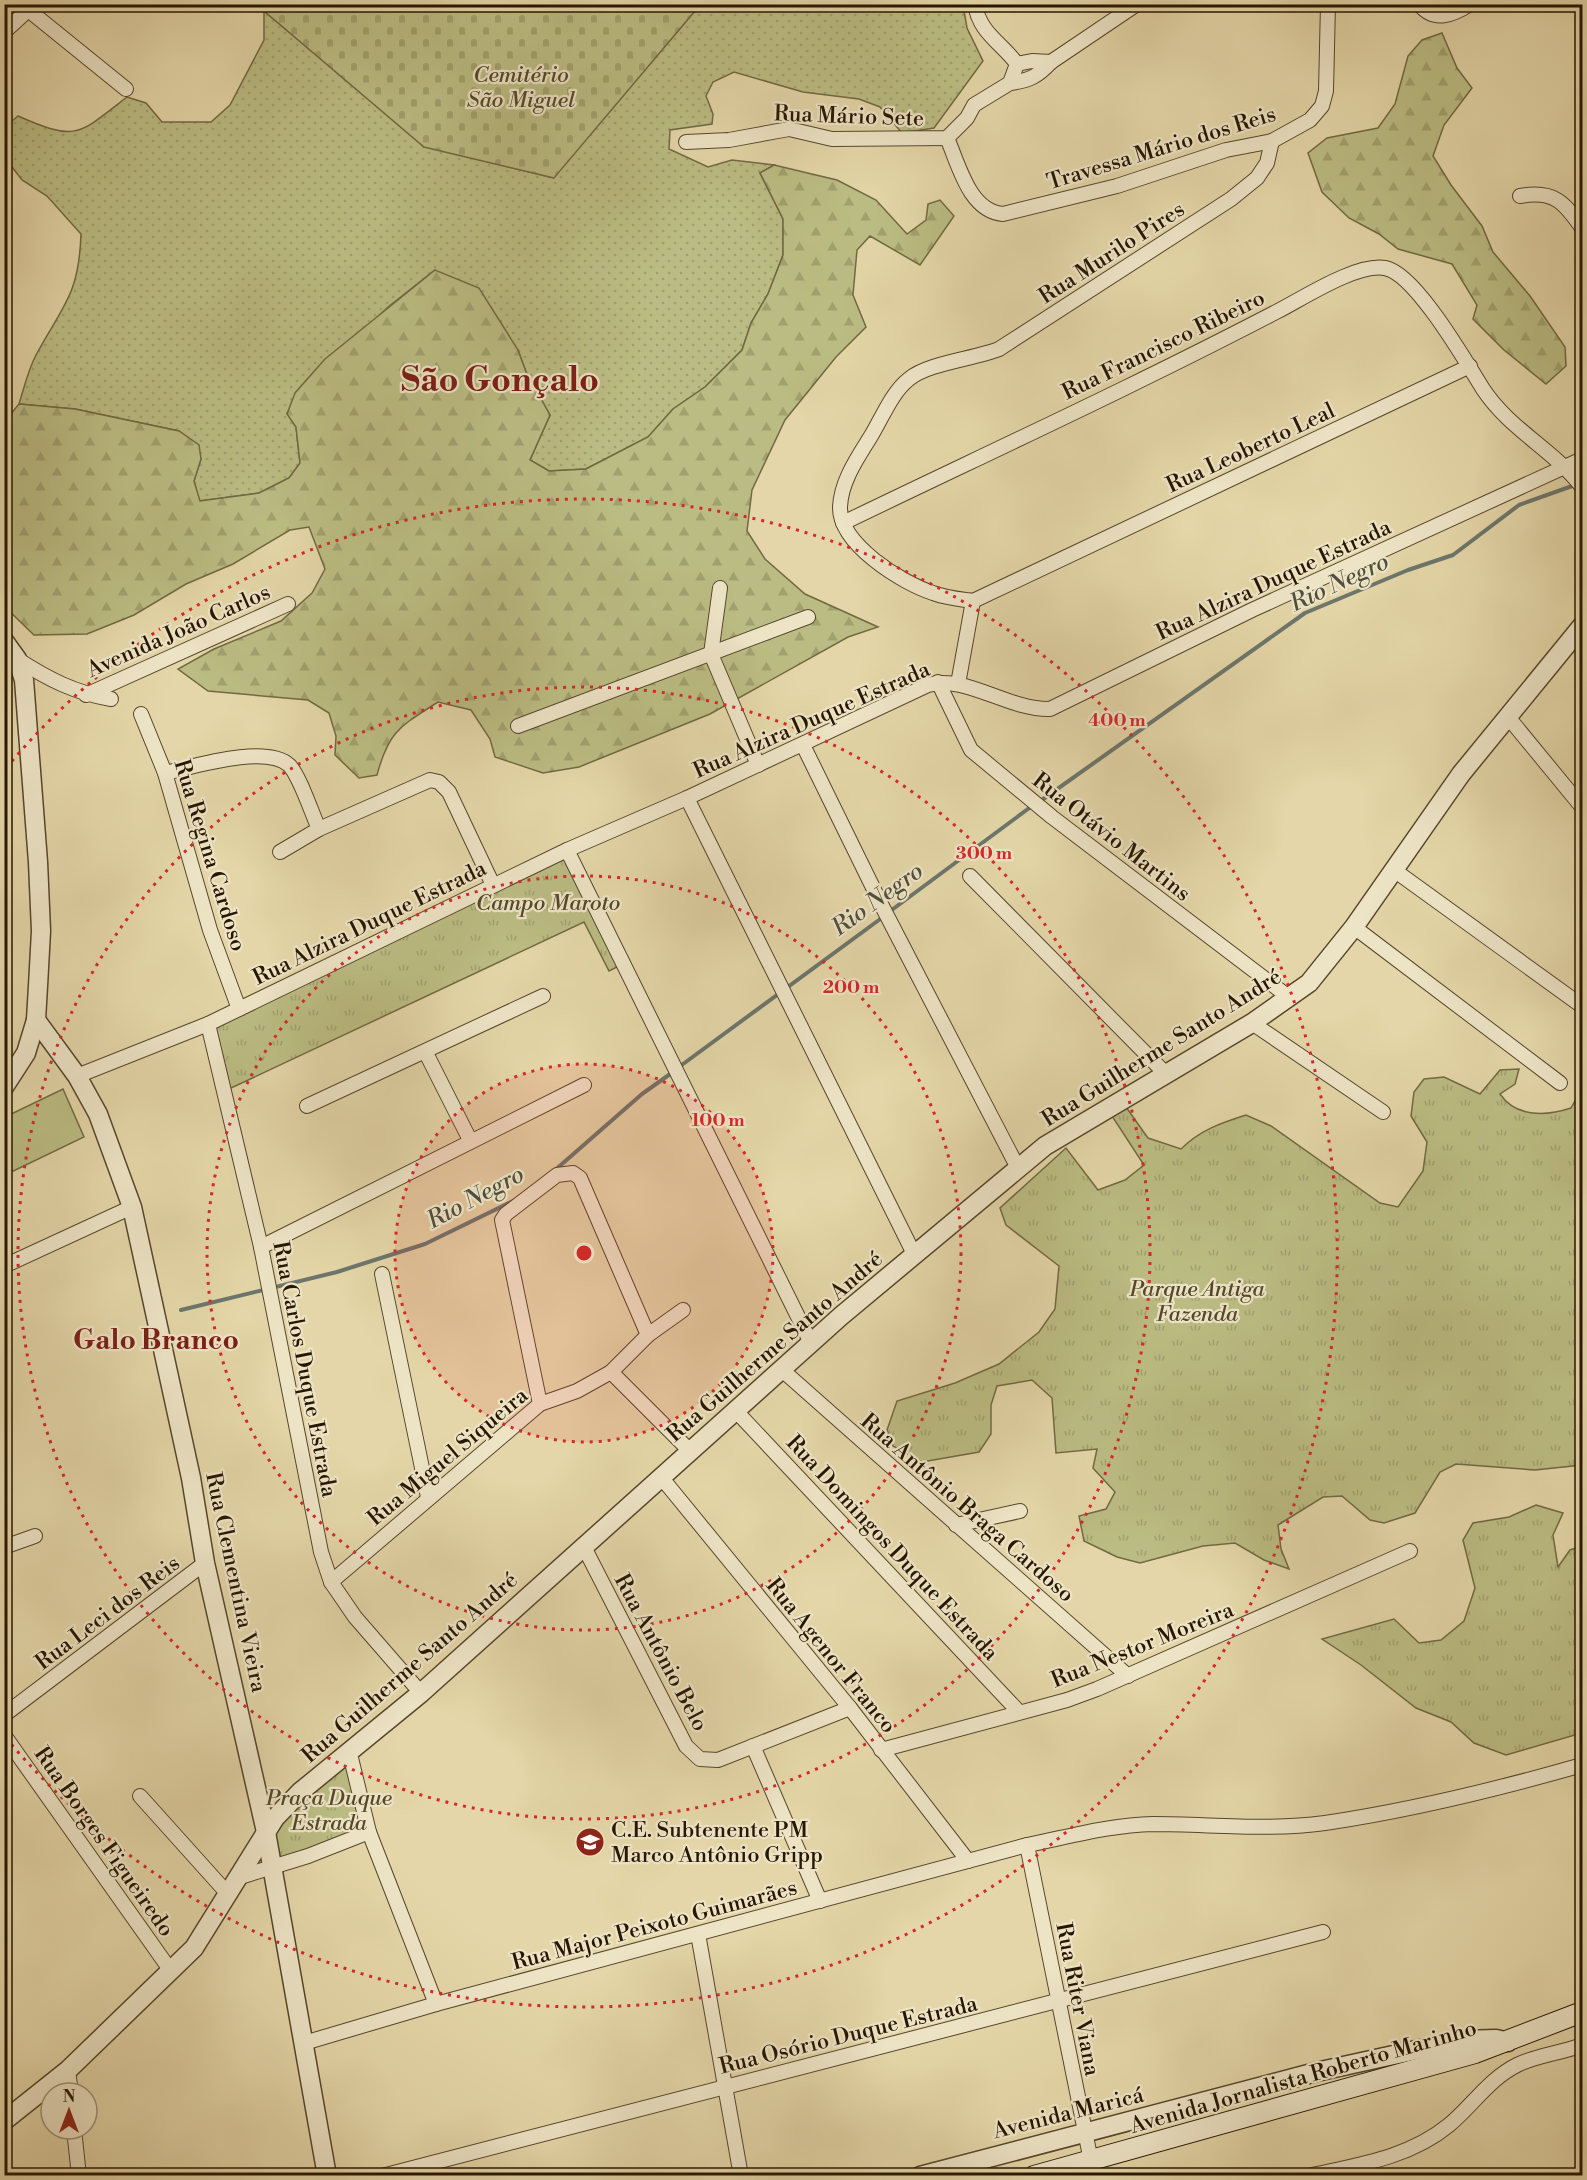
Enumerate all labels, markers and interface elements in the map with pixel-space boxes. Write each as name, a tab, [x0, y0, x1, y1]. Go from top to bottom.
park label: Cemitério São Miguel	[467, 62, 575, 114]
street label: Rua Mário Sete	[773, 100, 925, 133]
street label: Travessa Mário dos Reis	[1044, 101, 1279, 196]
street label: Rua Murilo Pires	[1034, 196, 1190, 310]
street label: Rua Francisco Ribeiro	[1058, 284, 1269, 406]
district label: São Gonçalo	[401, 360, 599, 402]
street label: Rua Leoberto Leal	[1162, 397, 1340, 499]
street label: Rua Alzira Duque Estrada	[1152, 514, 1396, 647]
water label: Rio Negro	[1284, 547, 1394, 619]
street label: Avenida João Carlos	[82, 579, 275, 684]
street label: Rua Alzira Duque Estrada	[689, 656, 935, 785]
text: 400 m	[1088, 709, 1146, 732]
street label: Rua Regina Cardoso	[168, 756, 252, 955]
street label: Rua Otávio Martins	[1027, 767, 1196, 907]
text: 300 m	[956, 842, 1013, 865]
street label: Rua Alzira Duque Estrada	[249, 855, 492, 992]
water label: Rio Negro	[825, 857, 929, 944]
park label: Campo Maroto	[476, 890, 620, 917]
street label: Rua Guilherme Santo André	[1037, 963, 1287, 1133]
text: 200 m	[823, 976, 880, 999]
text: 100 m	[691, 1109, 745, 1132]
water label: Rio Negro	[421, 1160, 529, 1236]
street label: Rua Carlos Duque Estrada	[266, 1239, 343, 1500]
centre of rings	[574, 1243, 594, 1263]
street label: Rua Guilherme Santo André	[661, 1246, 889, 1448]
park label: Parque Antiga Fazenda	[1129, 1276, 1265, 1328]
district label: Galo Branco	[73, 1323, 239, 1358]
street label: Rua Miguel Siqueira	[362, 1382, 534, 1532]
street label: Rua Antônio Braga Cardoso	[855, 1408, 1079, 1608]
street label: Rua Domingos Duque Estrada	[780, 1430, 1004, 1667]
street label: Rua Clementina Vieira	[199, 1470, 272, 1696]
street label: Rua Leci dos Reis	[30, 1550, 186, 1676]
street label: Rua Guilherme Santo André	[296, 1567, 524, 1769]
street label: Rua Antônio Belo	[608, 1569, 713, 1736]
street label: Rua Agenor Franco	[760, 1573, 902, 1739]
street label: Rua Nestor Moreira	[1047, 1596, 1239, 1694]
street label: Rua Borges Figueiredo	[28, 1742, 180, 1942]
park label: Praça Duque Estrada	[265, 1785, 392, 1837]
place label: C.E. Subtenente PM Marco Antônio Gripp	[611, 1817, 823, 1869]
school or university icon: C.E. Subtenente PM Marco Antônio Gripp	[574, 1826, 606, 1858]
street label: Rua Major Peixoto Guimarães	[509, 1874, 800, 1977]
street label: Rua Riter Viana	[1049, 1920, 1106, 2079]
street label: Rua Osório Duque Estrada	[716, 1990, 981, 2081]
street label: Avenida Jornalista Roberto Marinho	[1126, 2015, 1480, 2140]
north arrow	[39, 2081, 99, 2141]
street label: Avenida Maricá	[989, 2081, 1147, 2145]
text: N	[63, 2087, 76, 2107]

